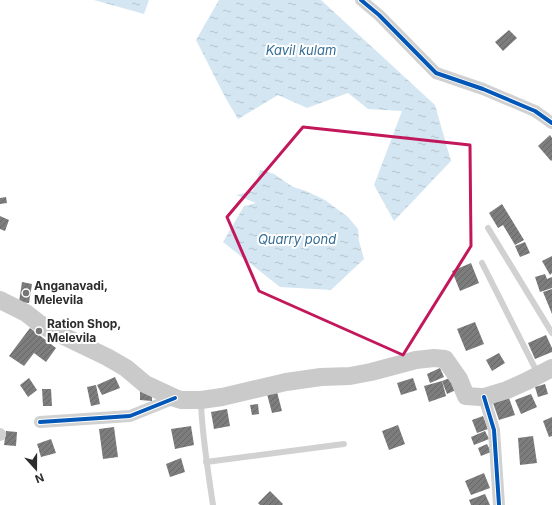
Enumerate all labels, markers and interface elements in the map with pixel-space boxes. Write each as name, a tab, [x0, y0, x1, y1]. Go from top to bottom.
water label: Kavil kulam	[266, 42, 336, 58]
water label: Quarry pond	[258, 231, 336, 247]
place label: Anganavadi, Melevila	[34, 278, 108, 307]
marker: Anganavadi, Melevila	[21, 288, 31, 298]
place label: Ration Shop, Melevila	[47, 316, 121, 345]
marker: Ration Shop, Melevila	[34, 326, 44, 336]
north arrow	[16, 449, 56, 489]
text: N	[33, 470, 46, 486]

